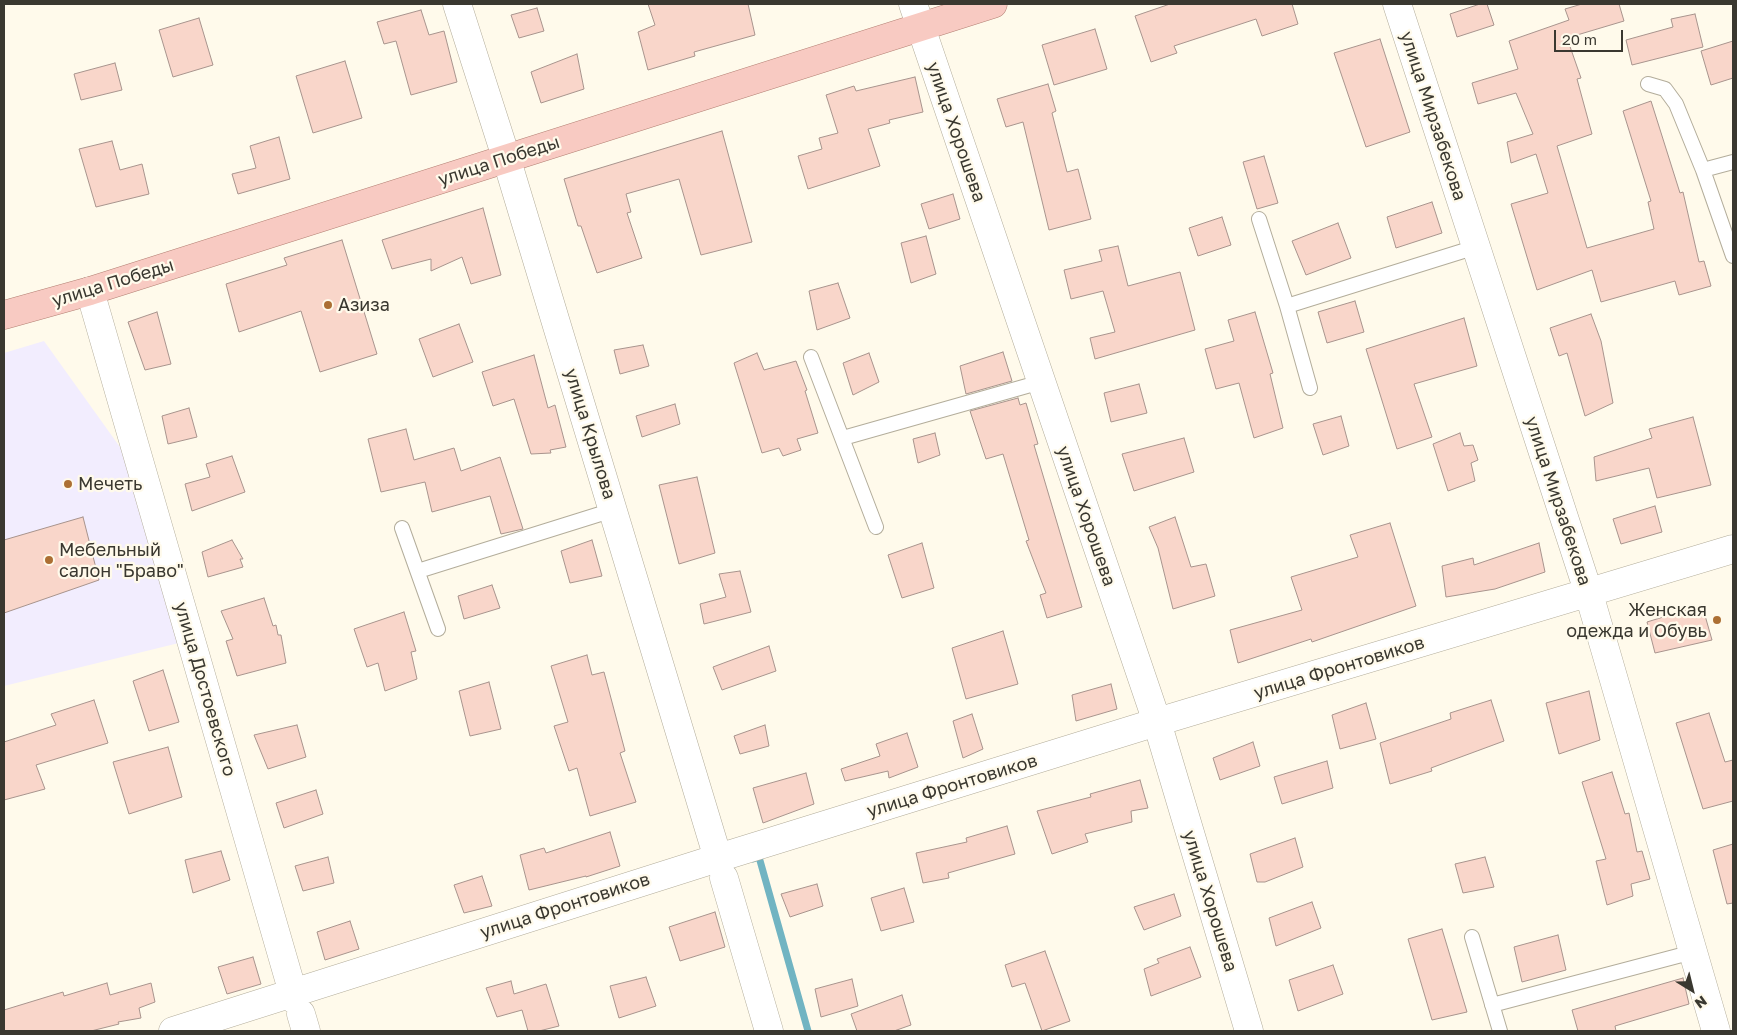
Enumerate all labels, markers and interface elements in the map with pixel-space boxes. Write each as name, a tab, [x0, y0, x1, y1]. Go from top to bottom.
scale bar	[1557, 20, 1626, 52]
street label: улица Мирзабекова	[1395, 29, 1471, 203]
text: 20 m	[1562, 30, 1597, 48]
street label: улица Хорошева	[922, 59, 990, 205]
street label: улица Победы	[435, 131, 563, 191]
street label: улица Победы	[49, 254, 177, 312]
place label: Азиза	[338, 294, 390, 316]
marker: Азиза	[322, 299, 334, 311]
street label: улица Крылова	[560, 366, 620, 502]
street label: улица Мирзабекова	[1520, 414, 1596, 588]
street label: улица Хорошева	[1052, 443, 1120, 589]
place label: Мечеть	[78, 473, 142, 495]
marker: Мечеть	[62, 478, 74, 490]
place label: Мебельный салон "Браво"	[59, 539, 184, 582]
marker: Мебельный салон "Браво"	[43, 554, 55, 566]
street label: улица Достоевского	[170, 599, 240, 779]
place label: Женская одежда и Обувь	[1566, 599, 1707, 642]
marker: Женская одежда и Обувь	[1711, 614, 1723, 626]
street label: улица Фронтовиков	[1251, 632, 1427, 704]
street label: улица Фронтовиков	[864, 750, 1040, 822]
street label: улица Хорошева	[1178, 828, 1242, 974]
street label: улица Фронтовиков	[477, 868, 653, 944]
north arrow	[1667, 965, 1717, 1015]
text: N	[1692, 993, 1710, 1013]

